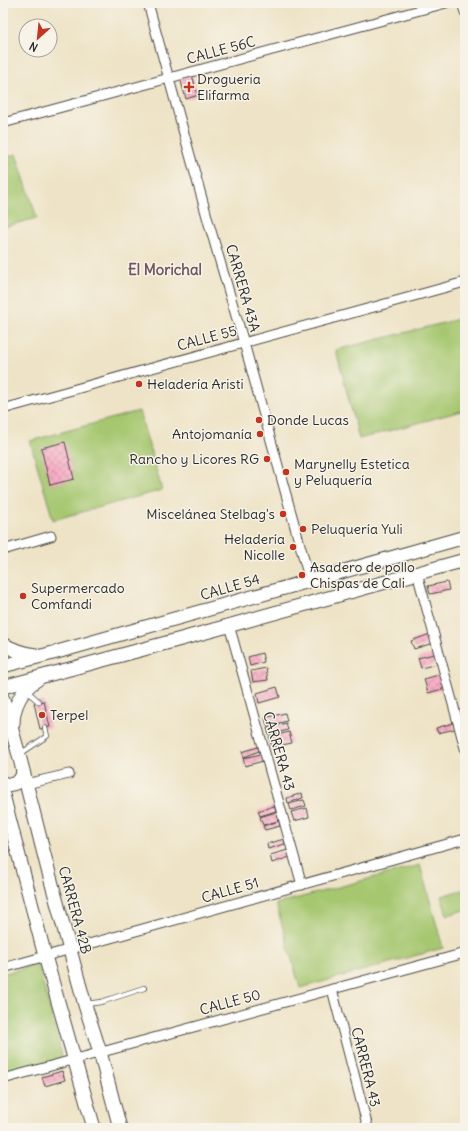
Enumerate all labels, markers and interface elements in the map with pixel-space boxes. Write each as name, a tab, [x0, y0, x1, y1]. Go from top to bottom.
north arrow	[18, 18, 58, 58]
street label: CALLE 56C	[185, 32, 257, 68]
text: N	[27, 39, 40, 55]
place label: Drogueria Elifarma	[197, 70, 261, 104]
marker: Drogueria Elifarma	[184, 82, 194, 92]
street label: CARRERA 43A	[222, 242, 264, 334]
district label: El Morichal	[128, 260, 202, 279]
street label: CALLE 55	[175, 321, 239, 355]
place label: Heladería Aristi	[147, 375, 244, 393]
marker: Heladería Aristi	[134, 379, 144, 389]
place label: Donde Lucas	[267, 411, 349, 429]
marker: Donde Lucas	[254, 415, 264, 425]
place label: Antojomanía	[172, 425, 252, 443]
marker: Antojomanía	[255, 429, 265, 439]
place label: Rancho y Licores RG	[129, 450, 259, 468]
marker: Rancho y Licores RG	[262, 454, 272, 464]
place label: Marynelly Estetica y Peluquería	[294, 455, 410, 489]
marker: Marynelly Estetica y Peluquería	[281, 467, 291, 477]
place label: Miscelánea Stelbag's	[146, 505, 275, 523]
marker: Miscelánea Stelbag's	[278, 509, 288, 519]
place label: Peluquería Yuli	[311, 520, 403, 538]
marker: Peluquería Yuli	[298, 524, 308, 534]
place label: Heladería Nicolle	[224, 530, 285, 564]
marker: Heladería Nicolle	[288, 542, 298, 552]
place label: Asadero de pollo Chispas de Cali	[310, 558, 415, 592]
street label: CALLE 54	[198, 570, 262, 604]
marker: Asadero de pollo Chispas de Cali	[297, 570, 307, 580]
place label: Supermercado Comfandi	[31, 579, 125, 613]
marker: Supermercado Comfandi	[18, 591, 28, 601]
place label: Terpel	[50, 706, 88, 724]
street label: CARRERA 43	[259, 709, 299, 793]
marker: Terpel	[37, 710, 47, 720]
street label: CARRERA 42B	[55, 864, 95, 956]
street label: CALLE 51	[199, 873, 261, 907]
street label: CALLE 50	[198, 985, 262, 1019]
street label: CARRERA 43	[347, 1025, 385, 1109]

